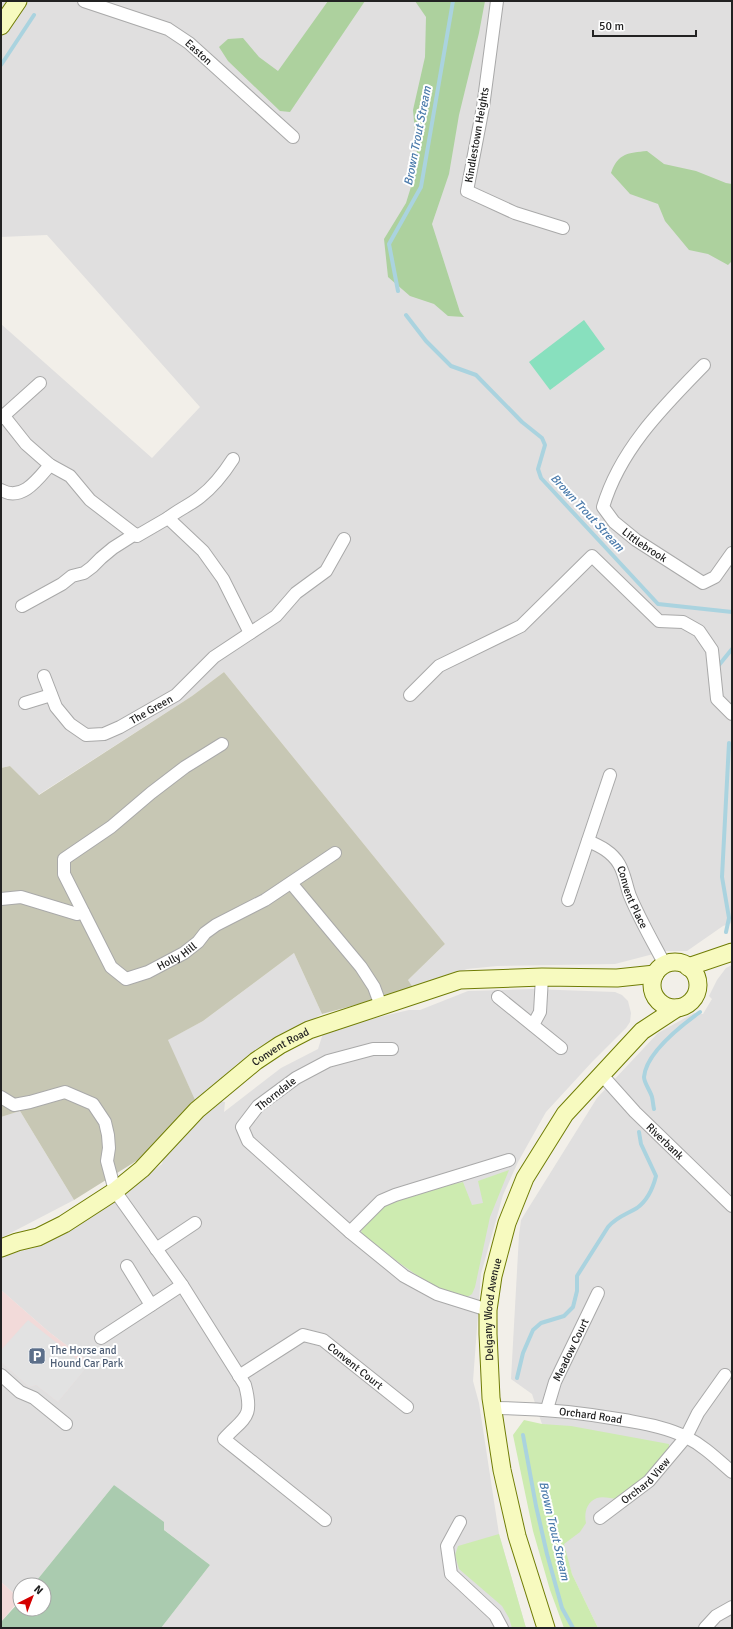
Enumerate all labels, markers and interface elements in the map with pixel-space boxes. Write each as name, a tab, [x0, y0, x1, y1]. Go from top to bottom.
scale bar	[593, 12, 696, 38]
text: 50 m	[599, 19, 624, 34]
street label: Easton	[183, 36, 215, 67]
water label: Brown Trout Stream	[401, 85, 435, 187]
street label: Kindlestown Heights	[462, 86, 492, 184]
water label: Brown Trout Stream	[547, 471, 627, 555]
street label: Littlebrook	[620, 525, 670, 565]
street label: The Green	[127, 692, 175, 727]
street label: Convent Place	[614, 864, 651, 931]
street label: Holly Hill	[155, 939, 199, 973]
street label: Convent Road	[249, 1025, 311, 1068]
street label: Thorndale	[253, 1074, 299, 1114]
street label: Riverbank	[644, 1120, 687, 1163]
street label: Delgany Wood Avenue	[481, 1256, 504, 1361]
street label: Meadow Court	[550, 1316, 591, 1383]
street label: Convent Court	[325, 1340, 386, 1392]
place label: The Horse and Hound Car Park	[50, 1344, 124, 1370]
parking icon: The Horse and Hound Car Park	[27, 1346, 47, 1366]
street label: Orchard Road	[558, 1405, 623, 1426]
street label: Orchard View	[618, 1455, 673, 1507]
water label: Brown Trout Stream	[535, 1480, 573, 1582]
north arrow	[12, 1577, 52, 1617]
text: N	[31, 1583, 46, 1597]

